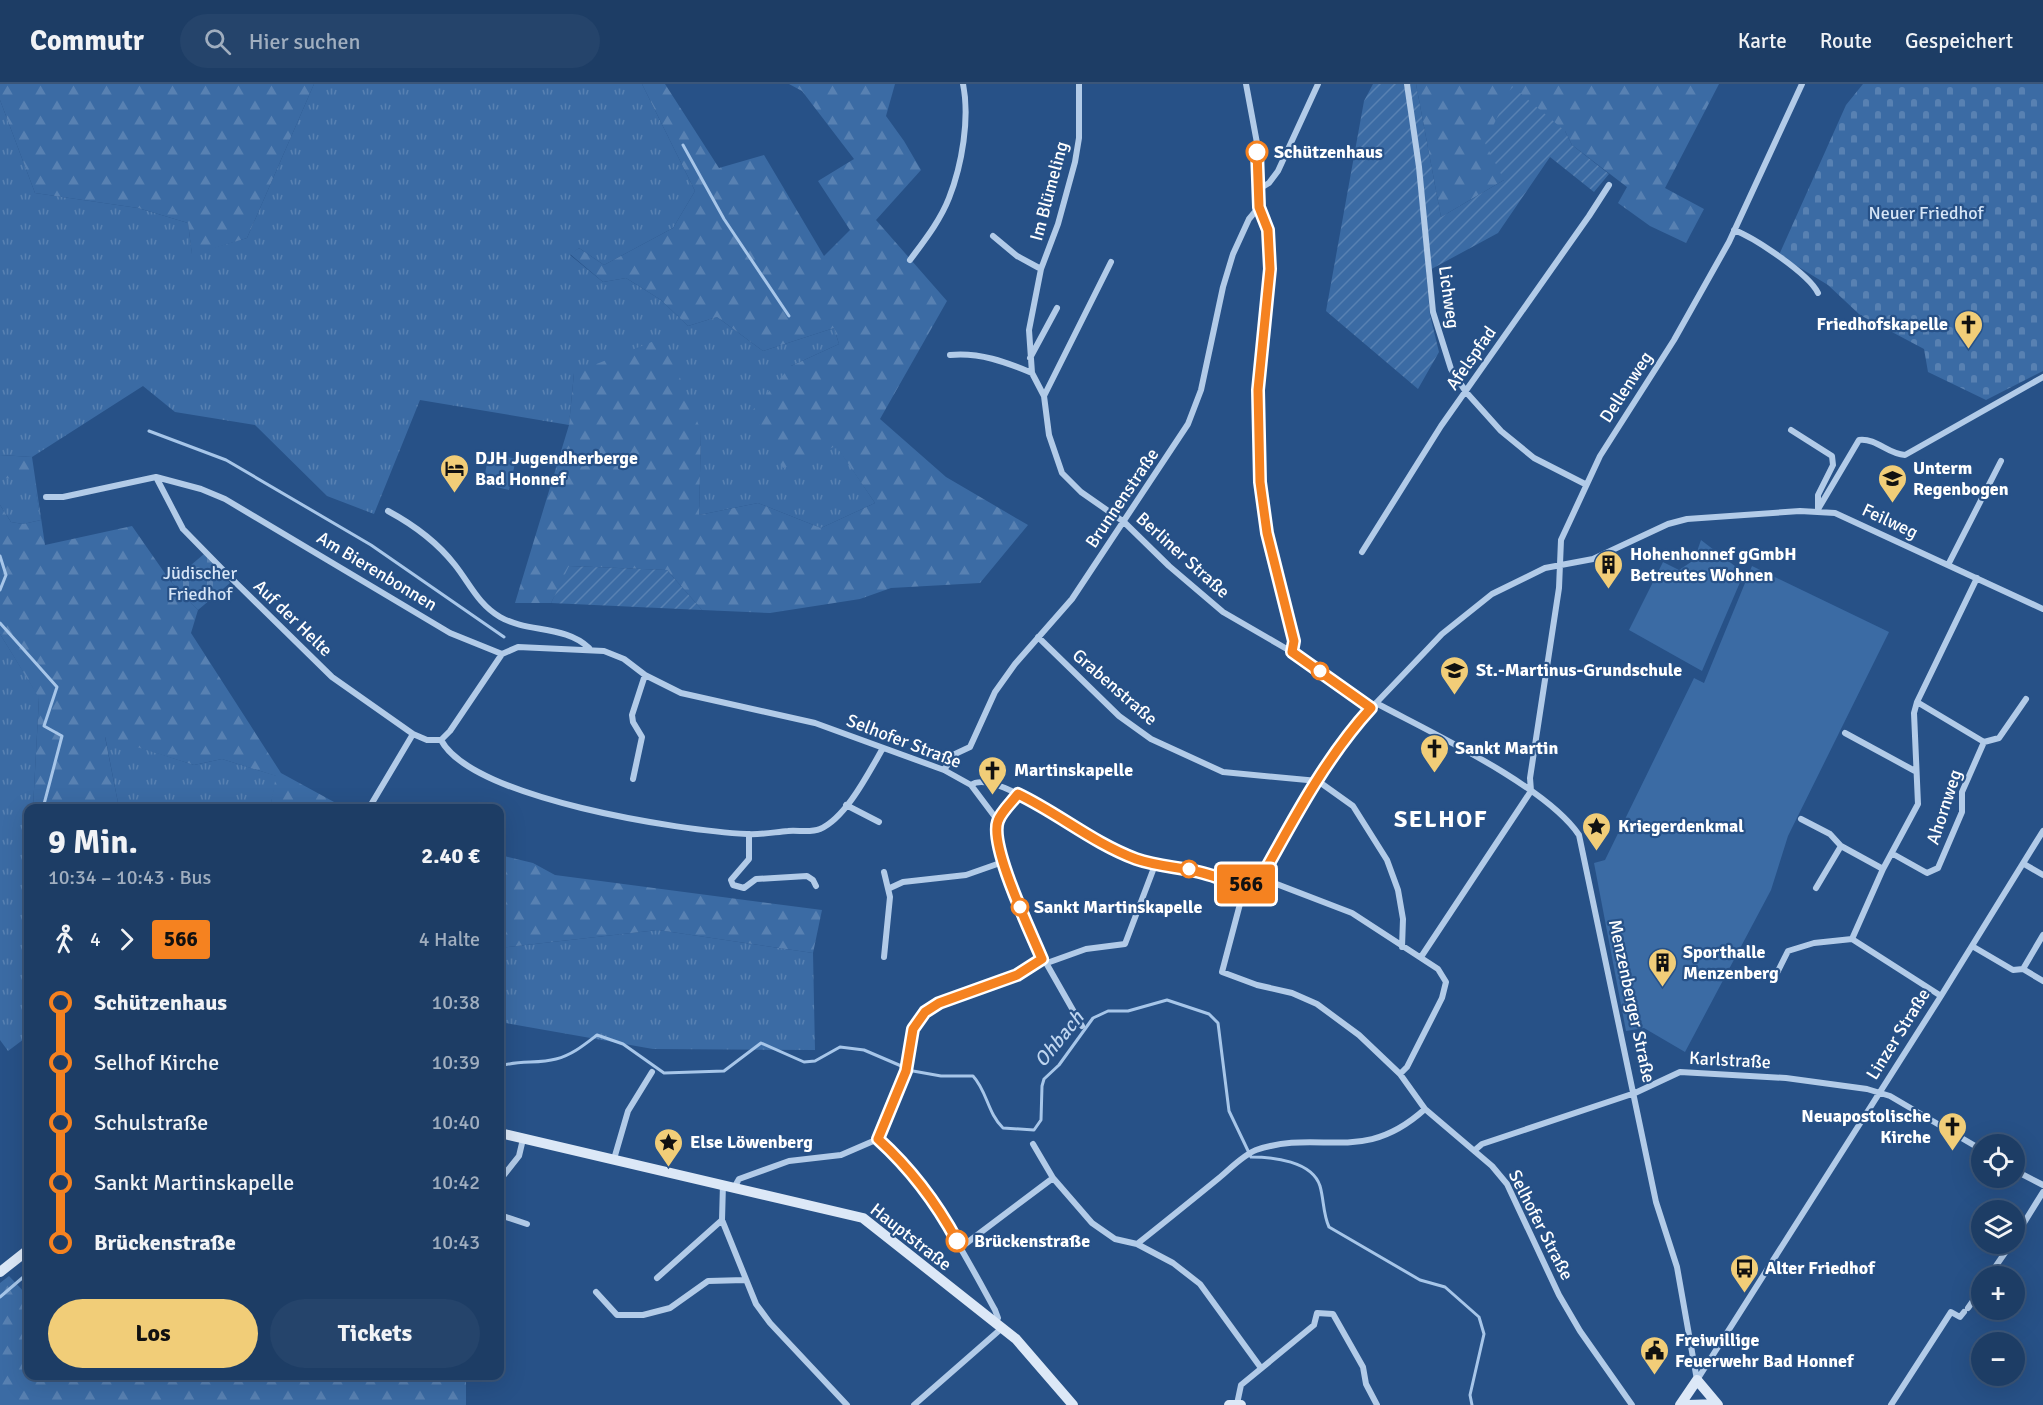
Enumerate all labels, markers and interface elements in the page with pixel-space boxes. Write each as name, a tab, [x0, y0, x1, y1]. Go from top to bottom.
search box	[180, 14, 600, 68]
text: Commutr	[30, 24, 144, 58]
icon: search	[201, 25, 234, 58]
text: Hier suchen	[249, 28, 360, 55]
text: Karte	[1738, 28, 1787, 54]
text: Route	[1820, 28, 1872, 54]
text: Gespeichert	[1905, 28, 2013, 54]
street label: Im Blümeling	[1025, 139, 1073, 243]
marker: Schützenhaus	[1246, 141, 1268, 163]
place label: Schützenhaus	[1274, 141, 1383, 163]
park label: Neuer Friedhof	[1868, 202, 1984, 224]
street label: Lichweg	[1434, 264, 1464, 330]
church icon: Friedhofskapelle	[1953, 308, 1985, 350]
place label: Friedhofskapelle	[1817, 313, 1948, 335]
street label: Afelspfad	[1441, 322, 1501, 394]
street label: Dellenweg	[1595, 347, 1657, 427]
street label: Brunnenstraße	[1081, 444, 1163, 552]
place label: DJH Jugendherberge Bad Honnef	[475, 447, 638, 490]
hotel icon: DJH Jugendherberge Bad Honnef	[438, 452, 470, 494]
place label: Unterm Regenbogen	[1913, 457, 2009, 500]
school or university icon: Unterm Regenbogen	[1876, 462, 1908, 504]
street label: Feilweg	[1859, 499, 1921, 543]
street label: Berliner Straße	[1132, 507, 1234, 603]
street label: Am Bierenbonnen	[313, 526, 441, 616]
place label: Hohenhonnef gGmbH Betreutes Wohnen	[1630, 543, 1797, 586]
building icon: Hohenhonnef gGmbH Betreutes Wohnen	[1593, 548, 1625, 590]
park label: Jüdischer Friedhof	[163, 562, 237, 605]
street label: Auf der Helte	[249, 575, 337, 661]
street label: Grabenstraße	[1068, 644, 1162, 730]
school or university icon: St.-Martinus-Grundschule	[1439, 654, 1471, 696]
place label: St.-Martinus-Grundschule	[1476, 659, 1682, 681]
unlabelled marker	[1311, 662, 1329, 680]
street label: Selhofer Straße	[844, 709, 964, 773]
church icon: Sankt Martin	[1418, 732, 1450, 774]
place label: Sankt Martin	[1455, 737, 1558, 759]
church icon: Martinskapelle	[977, 754, 1009, 796]
place label: Martinskapelle	[1014, 759, 1133, 781]
street label: Ahornweg	[1922, 767, 1966, 847]
district label: SELHOF	[1394, 804, 1488, 834]
place icon: Kriegerdenkmal	[1581, 810, 1613, 852]
place label: Kriegerdenkmal	[1618, 815, 1744, 837]
text: 9 Min.	[48, 822, 138, 863]
text: 2.40 €	[421, 842, 480, 869]
unlabelled marker	[1180, 860, 1198, 878]
line badge: 566	[1212, 864, 1280, 904]
text: 10:34 – 10:43 · Bus	[48, 865, 211, 890]
text: 566	[1229, 871, 1263, 897]
place label: Sankt Martinskapelle	[1034, 896, 1202, 918]
marker: Sankt Martinskapelle	[1011, 898, 1029, 916]
street label: Menzenberger Straße	[1604, 917, 1660, 1085]
icon: walk	[48, 923, 81, 956]
icon: forward	[110, 923, 143, 956]
text: 566	[164, 926, 198, 952]
text: 4	[90, 927, 101, 952]
text: 4 Halte	[419, 927, 480, 952]
place label: Sporthalle Menzenberg	[1683, 941, 1779, 984]
building icon: Sporthalle Menzenberg	[1646, 946, 1678, 988]
street label: Linzer Straße	[1861, 984, 1935, 1084]
text: Schützenhaus	[94, 989, 227, 1016]
text: 10:38	[431, 990, 480, 1015]
water label: Ohbach	[1029, 1005, 1090, 1072]
street label: Karlstraße	[1689, 1047, 1771, 1073]
text: Selhof Kirche	[94, 1049, 219, 1076]
text: 10:39	[431, 1050, 480, 1075]
place label: Neuapostolische Kirche	[1801, 1105, 1931, 1148]
text: Schulstraße	[94, 1109, 208, 1136]
text: 10:40	[431, 1110, 480, 1135]
church icon: Neuapostolische Kirche	[1936, 1110, 1968, 1152]
place icon: Else Löwenberg	[653, 1126, 685, 1168]
place label: Else Löwenberg	[690, 1131, 813, 1153]
map controls	[1971, 1134, 2025, 1386]
button: locate	[1971, 1134, 2025, 1188]
street label: Selhofer Straße	[1504, 1166, 1578, 1284]
text: Sankt Martinskapelle	[94, 1169, 294, 1196]
text: 10:42	[431, 1170, 480, 1195]
street label: Hauptstraße	[866, 1198, 956, 1276]
button: layers	[1971, 1200, 2025, 1254]
text: Brückenstraße	[94, 1229, 236, 1256]
text: 10:43	[431, 1230, 480, 1255]
marker: Brückenstraße	[946, 1230, 968, 1252]
place label: Brückenstraße	[974, 1230, 1090, 1252]
bus stop icon: Alter Friedhof	[1728, 1252, 1760, 1294]
place label: Alter Friedhof	[1765, 1257, 1876, 1279]
button: +	[1971, 1266, 2025, 1320]
button: Los	[48, 1299, 258, 1368]
button: Tickets	[270, 1299, 480, 1368]
place label: Freiwillige Feuerwehr Bad Honnef	[1675, 1329, 1855, 1372]
button: −	[1971, 1332, 2025, 1386]
public building icon: Freiwillige Feuerwehr Bad Honnef	[1638, 1334, 1670, 1376]

